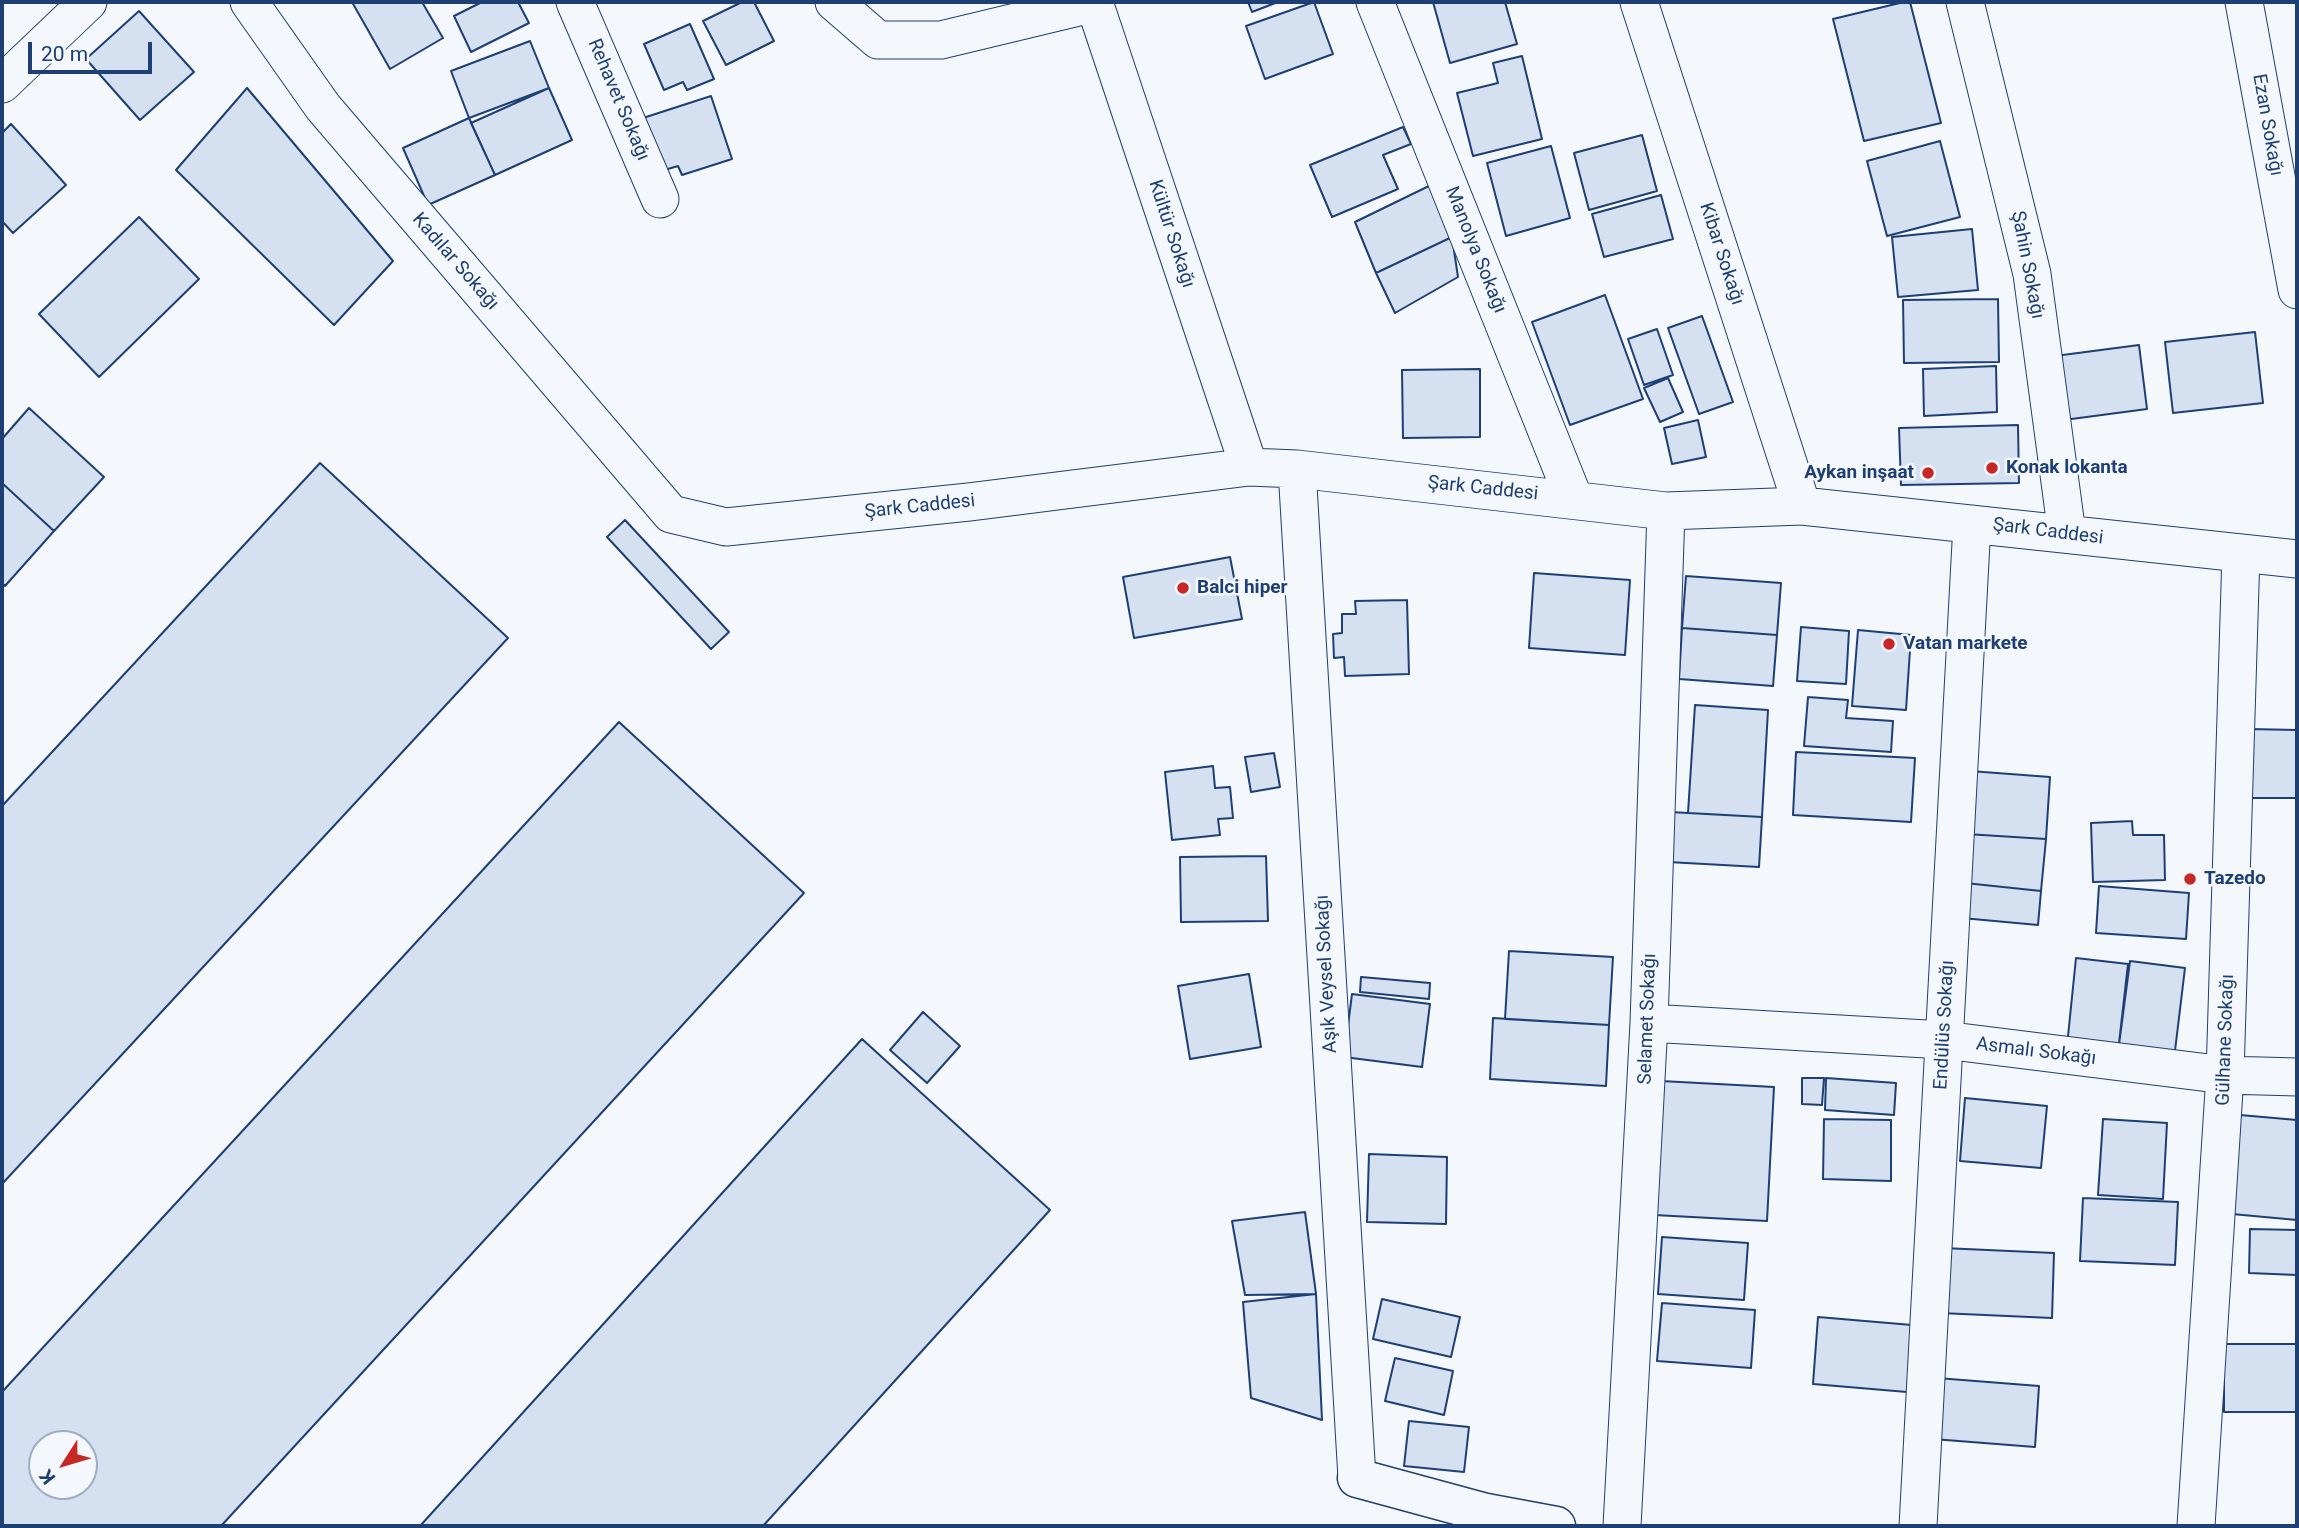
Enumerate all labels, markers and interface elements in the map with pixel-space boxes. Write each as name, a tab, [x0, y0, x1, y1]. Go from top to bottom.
scale bar	[32, 28, 156, 72]
street label: Rehavet Sokağı	[582, 36, 654, 164]
text: 20 m	[41, 42, 88, 66]
street label: Ezan Sokağı	[2247, 72, 2287, 178]
street label: Kültür Sokağı	[1143, 177, 1199, 291]
street label: Manolya Sokağı	[1439, 184, 1511, 316]
street label: Kibar Sokağı	[1694, 200, 1748, 308]
street label: Kadılar Sokağı	[407, 209, 503, 315]
street label: Şahin Sokağı	[2005, 209, 2049, 321]
place label: Konak lokanta	[2006, 457, 2128, 479]
marker: Konak lokanta	[1984, 460, 2000, 476]
place label: Aykan inşaat	[1804, 462, 1914, 484]
marker: Aykan inşaat	[1920, 465, 1936, 481]
street label: Şark Caddesi	[1427, 472, 1539, 506]
street label: Şark Caddesi	[864, 490, 976, 524]
street label: Şark Caddesi	[1992, 514, 2104, 550]
place label: Balci hiper	[1197, 577, 1288, 599]
marker: Balci hiper	[1175, 580, 1191, 596]
place label: Vatan markete	[1903, 633, 2028, 655]
marker: Vatan markete	[1881, 636, 1897, 652]
place label: Tazedo	[2204, 868, 2266, 890]
marker: Tazedo	[2182, 871, 2198, 887]
street label: Aşık Veysel Sokağı	[1311, 894, 1343, 1054]
street label: Selamet Sokağı	[1634, 953, 1662, 1085]
street label: Endülüs Sokağı	[1930, 960, 1960, 1090]
street label: Gülhane Sokağı	[2212, 974, 2240, 1106]
street label: Asmalı Sokağı	[1975, 1033, 2097, 1071]
north arrow	[28, 1430, 98, 1500]
text: K	[35, 1465, 60, 1488]

